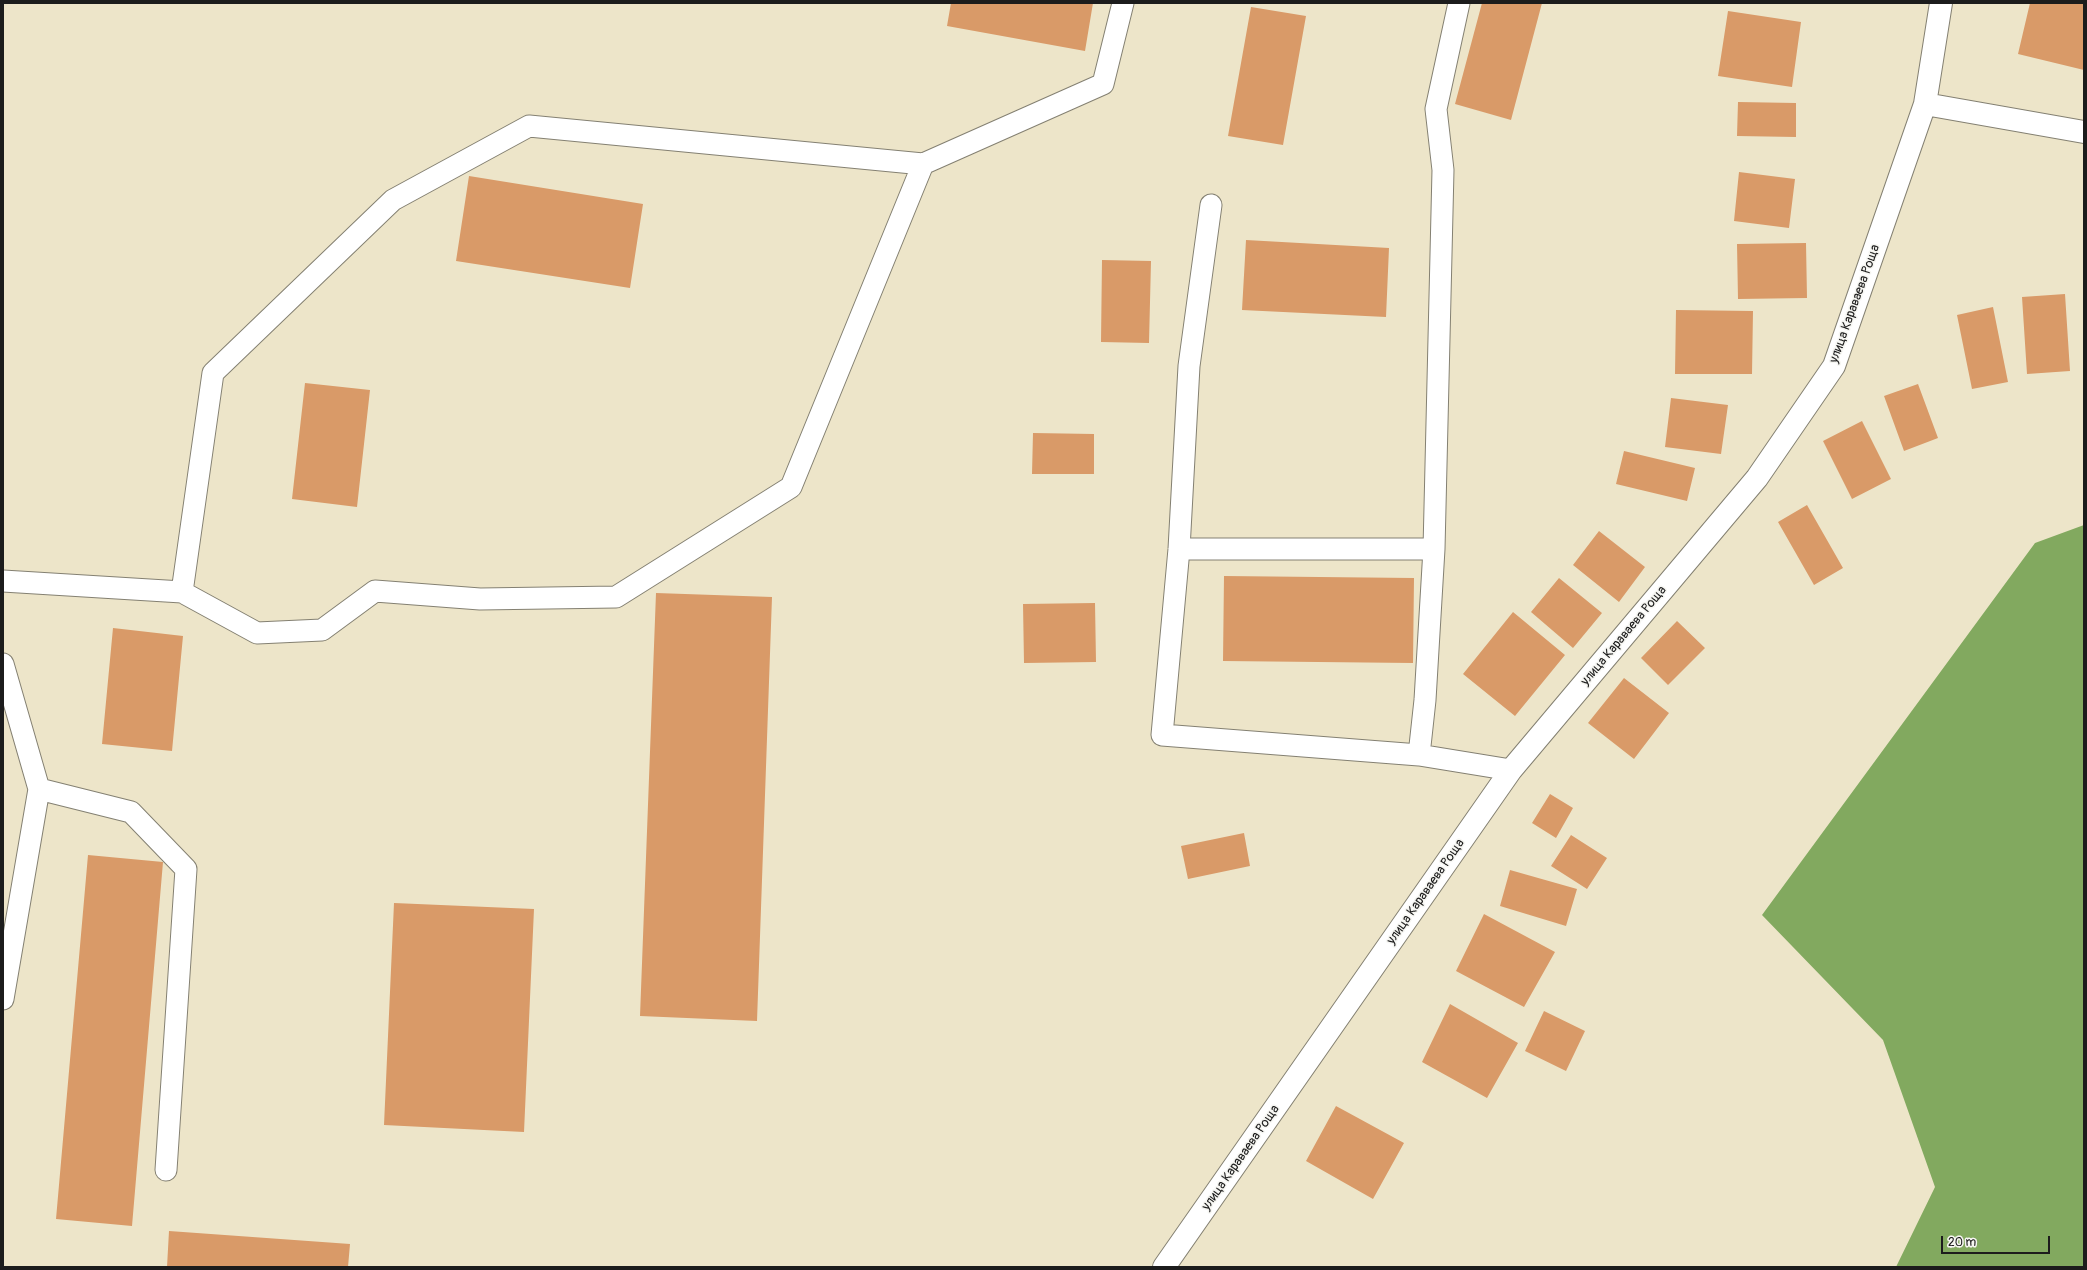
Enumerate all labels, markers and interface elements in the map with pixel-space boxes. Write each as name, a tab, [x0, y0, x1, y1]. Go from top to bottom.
street label: улица Караваева Роща	[1826, 243, 1884, 365]
street label: улица Караваева Роща	[1578, 583, 1670, 689]
street label: улица Караваева Роща	[1384, 836, 1468, 948]
street label: улица Караваева Роща	[1199, 1102, 1283, 1214]
scale bar	[1943, 1228, 2052, 1254]
text: 20 m	[1948, 1235, 1976, 1250]

